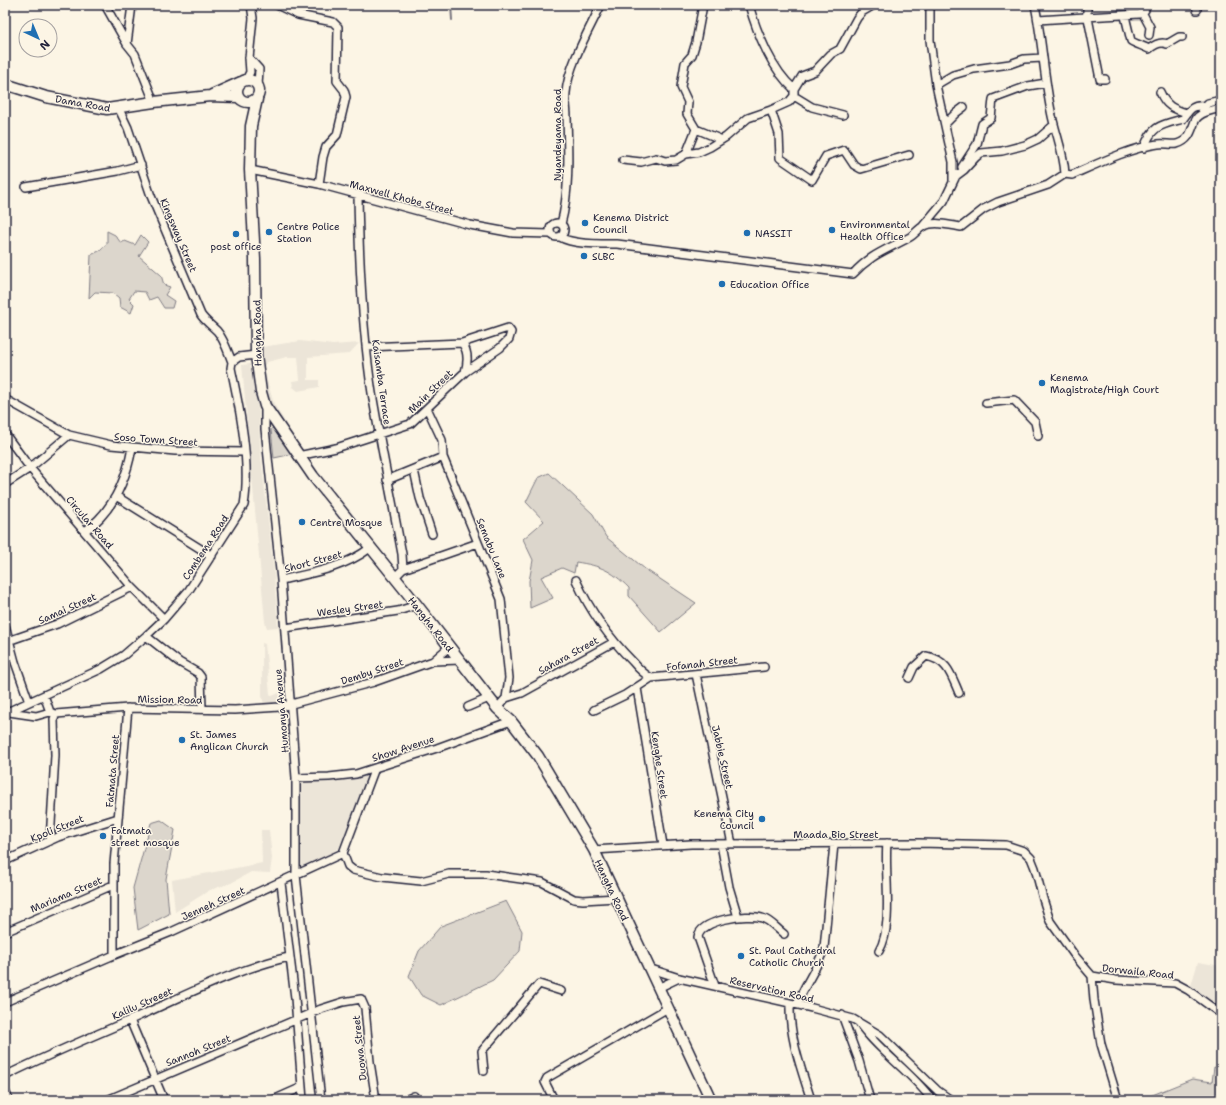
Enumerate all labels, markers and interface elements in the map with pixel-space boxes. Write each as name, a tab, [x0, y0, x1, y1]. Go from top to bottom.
north arrow	[18, 18, 58, 58]
text: N	[36, 36, 53, 53]
street label: Nyandeyama Road	[551, 88, 564, 181]
street label: Dama Road	[54, 92, 112, 115]
street label: Maxwell Khobe Street	[348, 177, 455, 218]
street label: Kingsway Street	[157, 196, 200, 274]
place label: Kenema District Council	[593, 211, 669, 236]
marker: Kenema District Council	[580, 218, 590, 228]
place label: Environmental Health Office	[840, 218, 910, 243]
place label: Centre Police Station	[277, 220, 340, 245]
marker: Environmental Health Office	[827, 225, 837, 235]
marker: Centre Police Station	[264, 227, 274, 237]
place label: NASSIT	[755, 227, 792, 240]
marker: NASSIT	[742, 228, 752, 238]
marker: post office	[231, 229, 241, 239]
place label: post office	[210, 240, 262, 253]
place label: SLBC	[592, 250, 615, 263]
marker: SLBC	[579, 251, 589, 261]
place label: Education Office	[730, 278, 810, 291]
marker: Education Office	[717, 279, 727, 289]
street label: Hangha Road	[250, 299, 265, 366]
street label: Kaisamba Terrace	[369, 339, 394, 426]
street label: Main Street	[405, 367, 456, 416]
place label: Kenema Magistrate/High Court	[1050, 371, 1159, 396]
marker: Kenema Magistrate/High Court	[1037, 378, 1047, 388]
street label: Soso Town Street	[114, 430, 198, 449]
street label: Circular Road	[63, 493, 117, 552]
street label: Combema Road	[179, 512, 232, 582]
place label: Centre Mosque	[310, 516, 383, 529]
street label: Semabu Lane	[473, 516, 510, 581]
marker: Centre Mosque	[297, 517, 307, 527]
street label: Short Street	[283, 548, 343, 575]
street label: Samai Street	[36, 590, 98, 627]
street label: Hangha Road	[405, 594, 457, 655]
street label: Wesley Street	[316, 597, 384, 620]
street label: Sahara Street	[536, 634, 601, 677]
street label: Fofanah Street	[666, 653, 738, 674]
street label: Demby Street	[339, 655, 405, 688]
street label: Humonya Avenue	[271, 668, 292, 753]
street label: Mission Road	[137, 692, 203, 707]
street label: Jabbie Street	[709, 724, 736, 790]
place label: St. James Anglican Church	[190, 728, 269, 753]
street label: Kenghe Street	[648, 730, 671, 800]
street label: Show Avenue	[370, 732, 436, 765]
street label: Fatmata Street	[103, 734, 122, 808]
marker: St. James Anglican Church	[177, 735, 187, 745]
place label: Kenema City Council	[694, 807, 754, 832]
street label: Kpoli Street	[29, 812, 86, 845]
marker: Kenema City Council	[757, 814, 767, 824]
place label: Fatmata street mosque	[111, 824, 180, 849]
street label: Maada Bio Street	[793, 828, 879, 841]
marker: Fatmata street mosque	[98, 831, 108, 841]
street label: Hangha Road	[592, 857, 632, 924]
street label: Mariama Street	[28, 874, 104, 915]
street label: Jenneh Street	[179, 884, 247, 923]
place label: St. Paul Cathedral Catholic Church	[749, 944, 836, 969]
marker: St. Paul Cathedral Catholic Church	[736, 951, 746, 961]
street label: Dorwaila Road	[1101, 961, 1175, 982]
street label: Reservation Road	[729, 973, 816, 1006]
street label: Kalilu Streeet	[110, 984, 175, 1023]
street label: Duowa Street	[350, 1015, 369, 1081]
street label: Sannoh Street	[164, 1032, 233, 1069]

